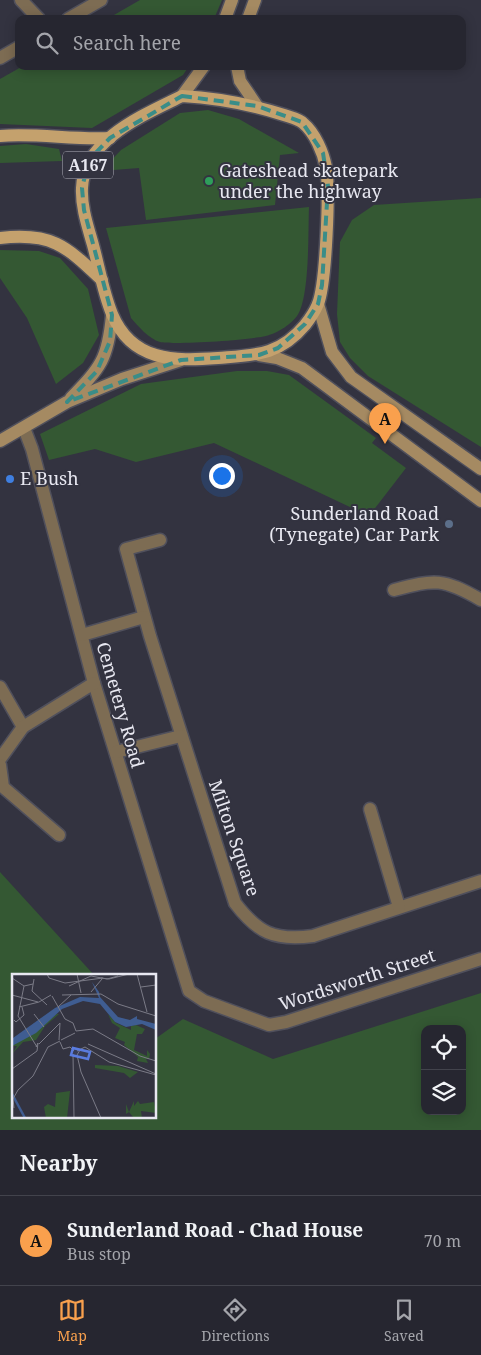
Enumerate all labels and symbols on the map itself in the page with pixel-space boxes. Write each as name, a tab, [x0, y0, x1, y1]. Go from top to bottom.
road number: A167	[63, 152, 113, 178]
place label: Gateshead skatepark under the highway	[219, 158, 398, 203]
marker: Gateshead skatepark under the highway	[203, 175, 215, 187]
pin: A	[369, 403, 401, 444]
your location	[209, 463, 235, 489]
place label: E Bush	[20, 466, 79, 490]
marker: E Bush	[4, 473, 16, 485]
place label: Sunderland Road (Tynegate) Car Park	[269, 501, 439, 546]
marker: Sunderland Road (Tynegate) Car Park	[443, 518, 455, 530]
street label: Cemetery Road	[92, 639, 150, 771]
street label: Milton Square	[204, 776, 266, 899]
street label: Wordsworth Street	[276, 942, 438, 1016]
inset map	[12, 974, 156, 1118]

